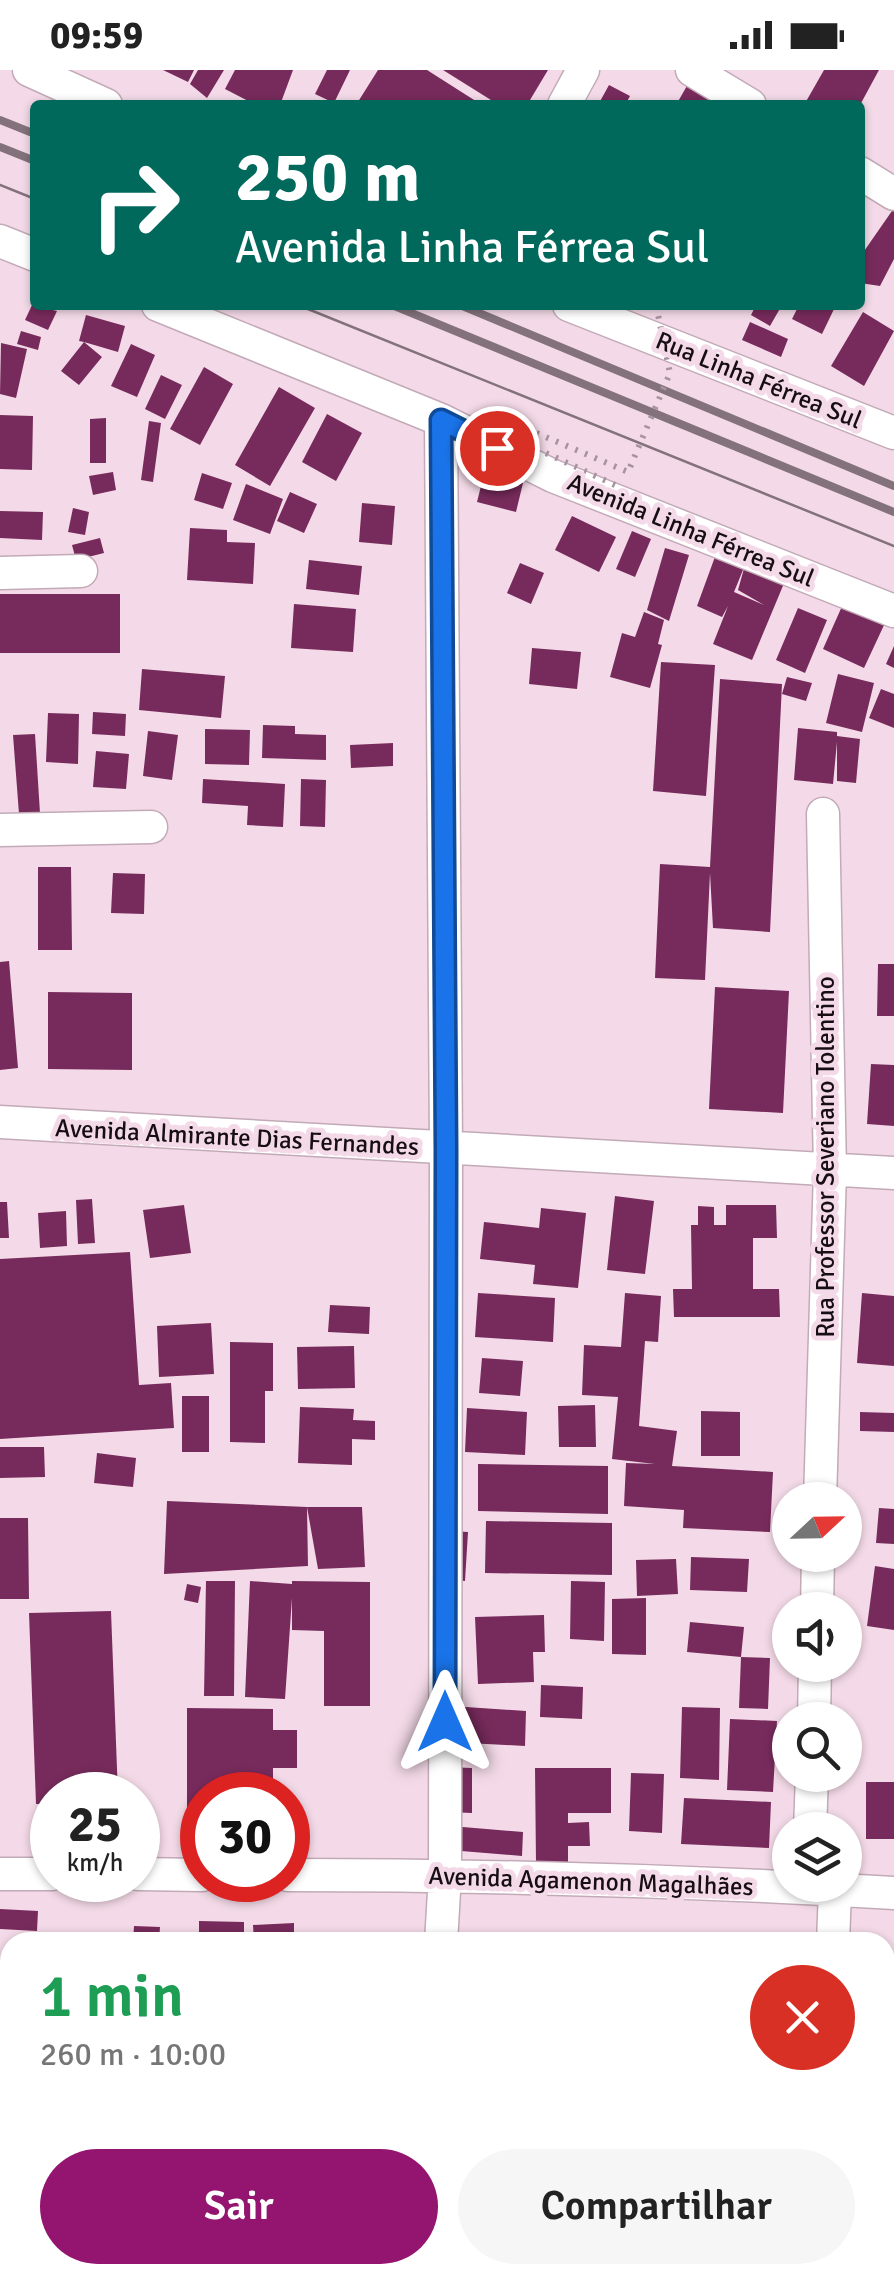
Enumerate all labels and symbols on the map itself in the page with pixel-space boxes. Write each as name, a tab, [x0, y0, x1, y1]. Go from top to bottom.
street label: Rua Linha Férrea Sul	[651, 325, 867, 435]
pin	[455, 406, 540, 491]
street label: Avenida Linha Férrea Sul	[563, 466, 819, 594]
street label: Rua Professor Severiano Tolentino	[810, 976, 841, 1338]
street label: Avenida Almirante Dias Fernandes	[54, 1112, 420, 1162]
north arrow	[772, 1482, 862, 1572]
position arrow	[393, 1670, 497, 1774]
speed limit sign: 30	[180, 1772, 310, 1902]
street label: Avenida Agamenon Magalhães	[428, 1860, 754, 1902]

